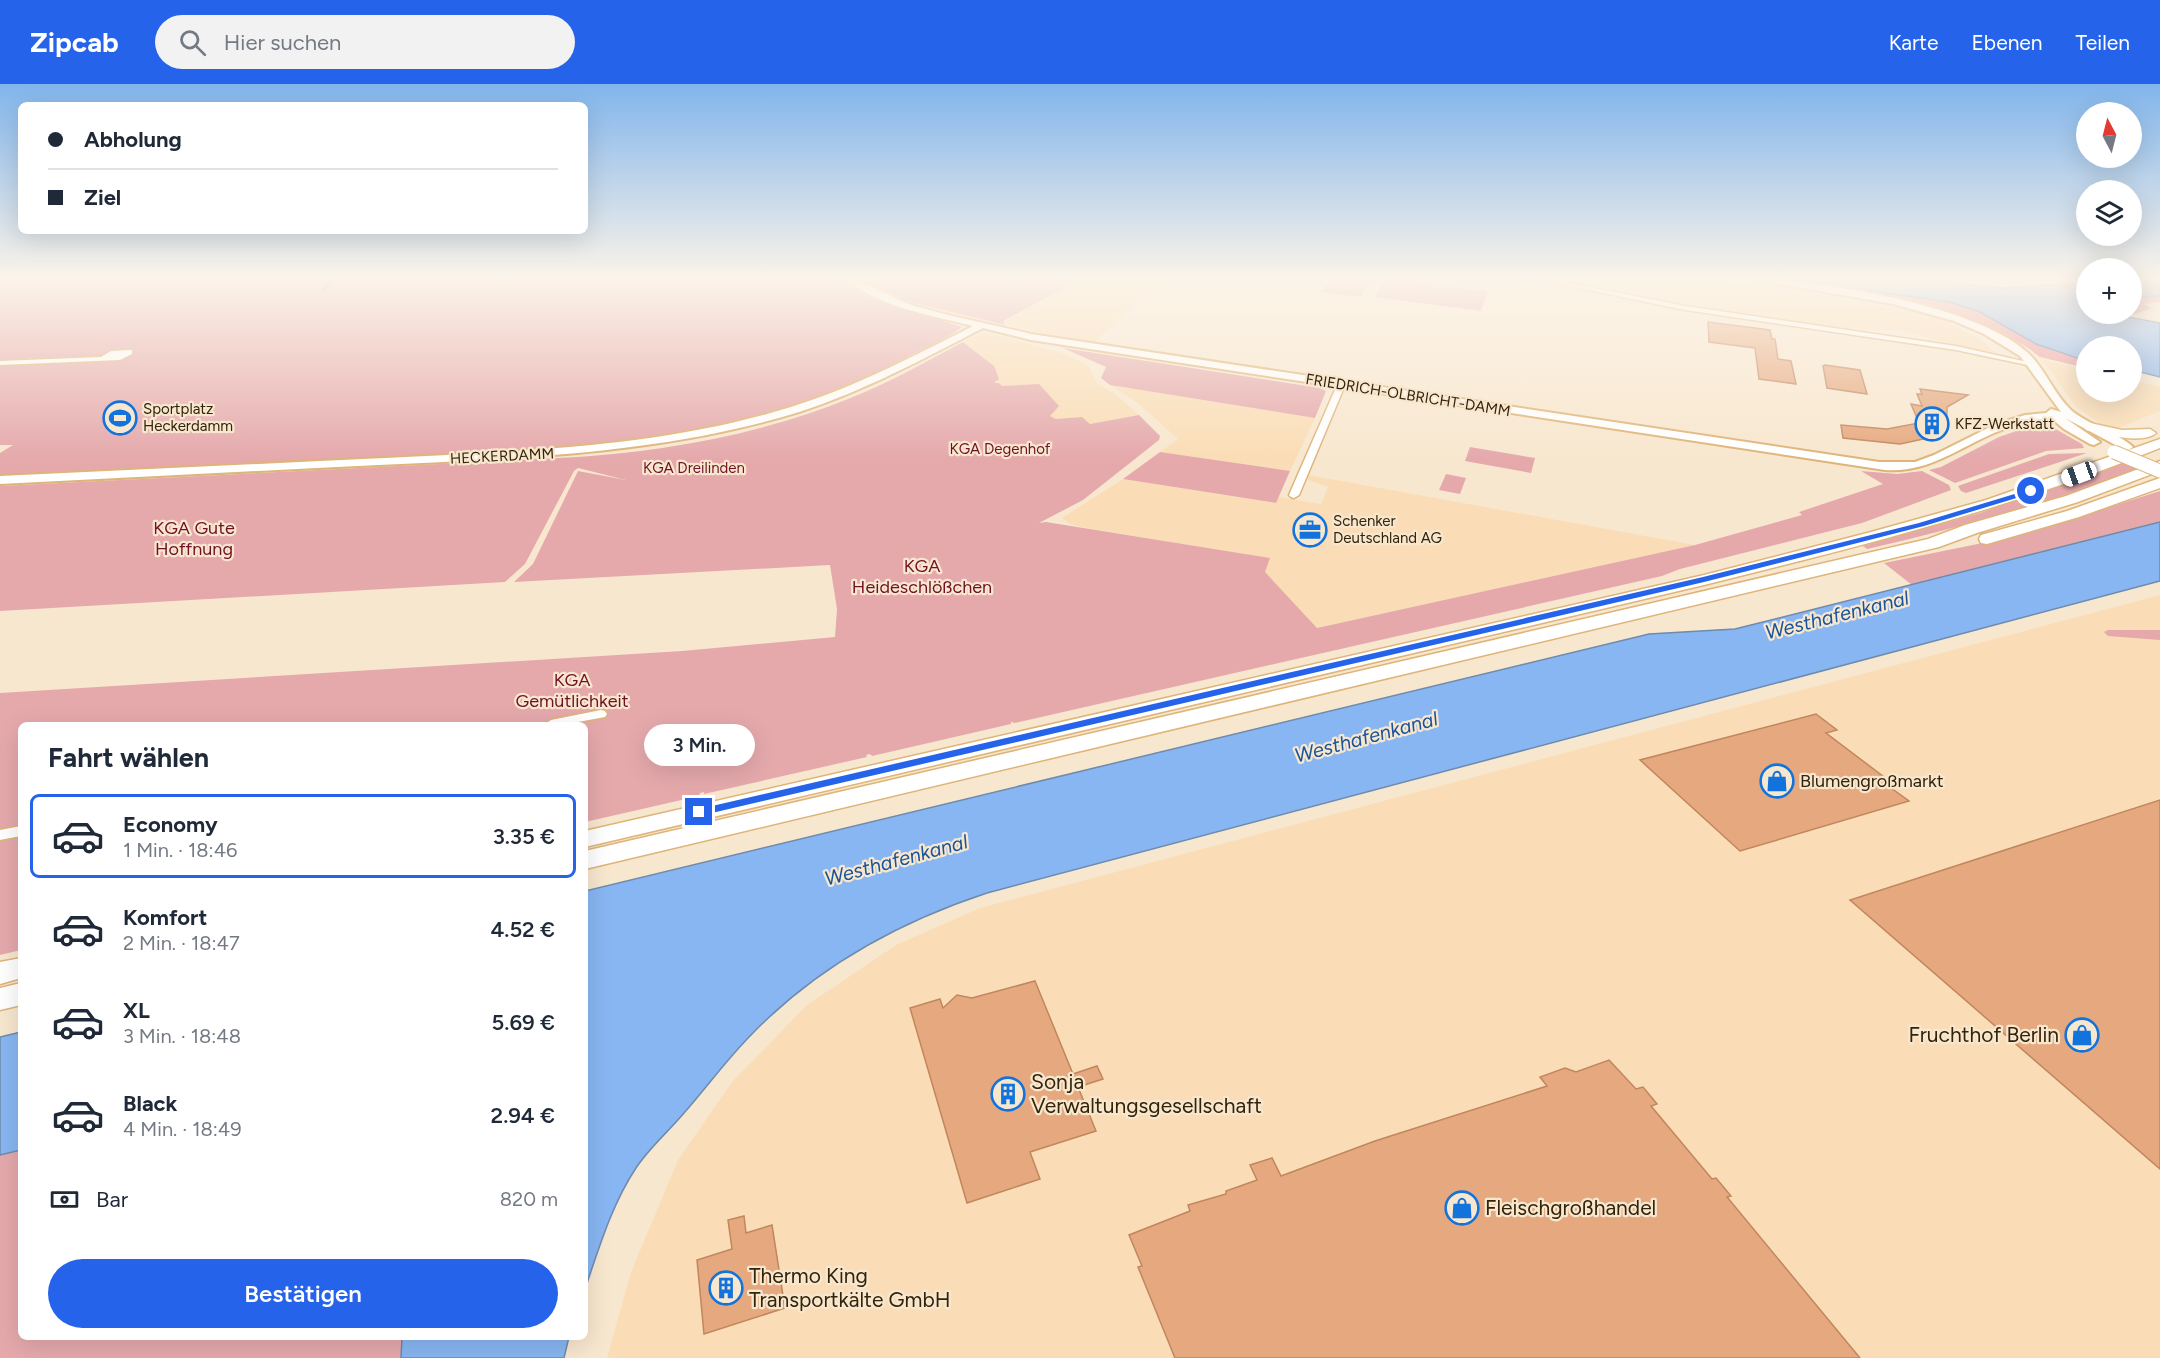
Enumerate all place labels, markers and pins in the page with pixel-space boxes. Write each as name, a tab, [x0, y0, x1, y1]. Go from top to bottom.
sports icon: Sportplatz Heckerdamm	[102, 400, 138, 436]
place label: Sportplatz Heckerdamm	[143, 400, 233, 435]
building icon: KFZ-Werkstatt	[1914, 406, 1950, 442]
place label: KFZ-Werkstatt	[1955, 415, 2054, 433]
office icon: Schenker Deutschland AG	[1292, 512, 1328, 548]
place label: Schenker Deutschland AG	[1333, 512, 1442, 547]
shop icon: Blumengroßmarkt	[1759, 763, 1795, 799]
place label: Blumengroßmarkt	[1800, 770, 1944, 792]
shop icon: Fruchthof Berlin	[2064, 1017, 2100, 1053]
place label: Fruchthof Berlin	[1909, 1022, 2059, 1047]
place label: Sonja Verwaltungsgesellschaft	[1031, 1069, 1262, 1118]
building icon: Sonja Verwaltungsgesellschaft	[990, 1076, 1026, 1112]
shop icon: Fleischgroßhandel	[1444, 1190, 1480, 1226]
place label: Fleischgroßhandel	[1485, 1195, 1656, 1220]
place label: Thermo King Transportkälte GmbH	[749, 1263, 951, 1312]
building icon: Thermo King Transportkälte GmbH	[708, 1270, 744, 1306]

